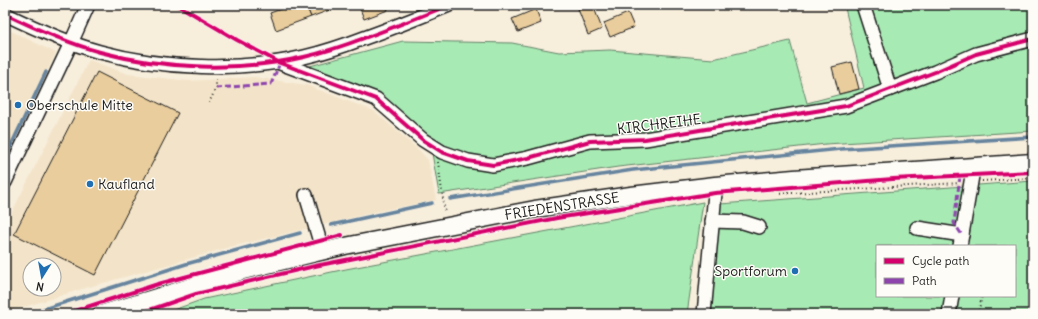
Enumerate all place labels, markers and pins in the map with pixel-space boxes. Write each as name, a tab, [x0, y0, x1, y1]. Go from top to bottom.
place label: Oberschule Mitte	[26, 96, 133, 114]
marker: Oberschule Mitte	[13, 100, 23, 110]
place label: Kaufland	[98, 175, 155, 193]
marker: Kaufland	[85, 179, 95, 189]
place label: Sportforum	[714, 262, 787, 280]
marker: Sportforum	[790, 266, 800, 276]

